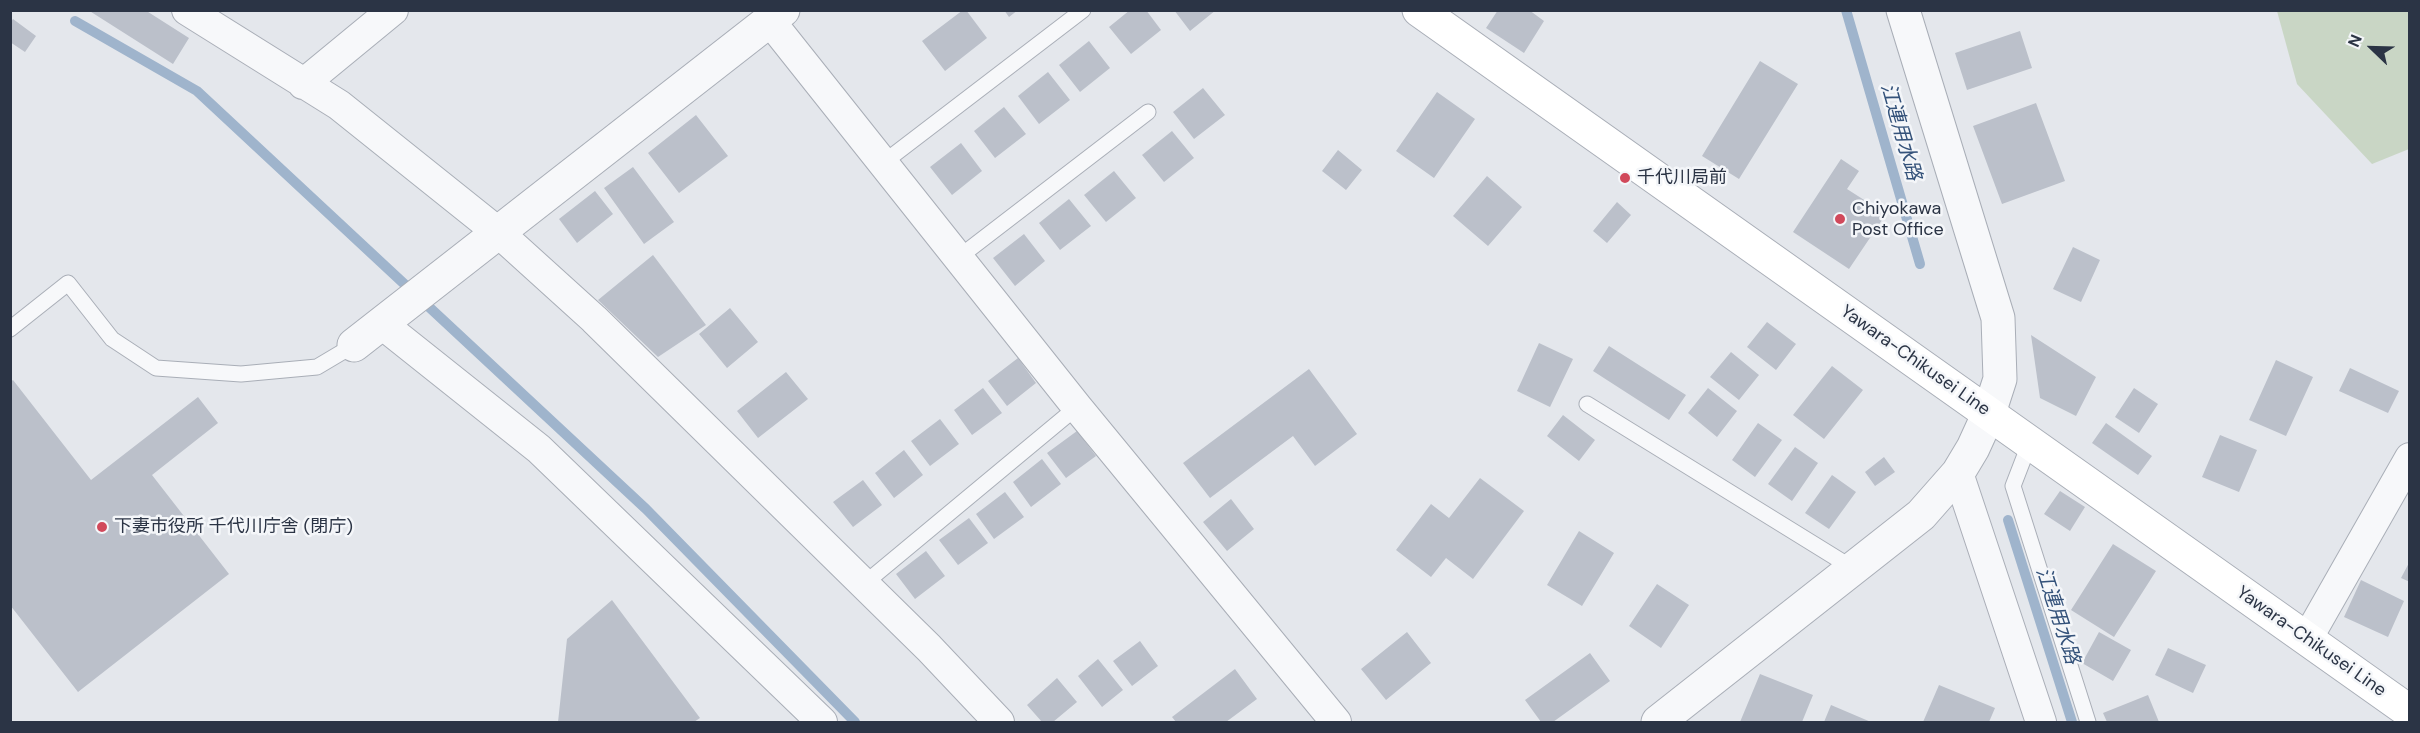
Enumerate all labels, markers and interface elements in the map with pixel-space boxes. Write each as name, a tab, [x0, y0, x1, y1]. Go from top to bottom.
north arrow	[2342, 18, 2402, 78]
text: N	[2343, 31, 2367, 50]
water label: 江連用水路	[1875, 81, 1925, 183]
place label: 千代川局前	[1637, 167, 1727, 189]
marker: 千代川局前	[1618, 171, 1632, 185]
place label: Chiyokawa Post Office	[1852, 198, 1944, 240]
marker: Chiyokawa Post Office	[1833, 212, 1847, 226]
street label: Yawara-Chikusei Line	[1836, 301, 1994, 421]
place label: 下妻市役所 千代川庁舎 (閉庁)	[114, 516, 353, 538]
marker: 下妻市役所 千代川庁舎 (閉庁)	[95, 520, 109, 534]
water label: 江連用水路	[2030, 565, 2084, 667]
street label: Yawara-Chikusei Line	[2232, 582, 2390, 702]

